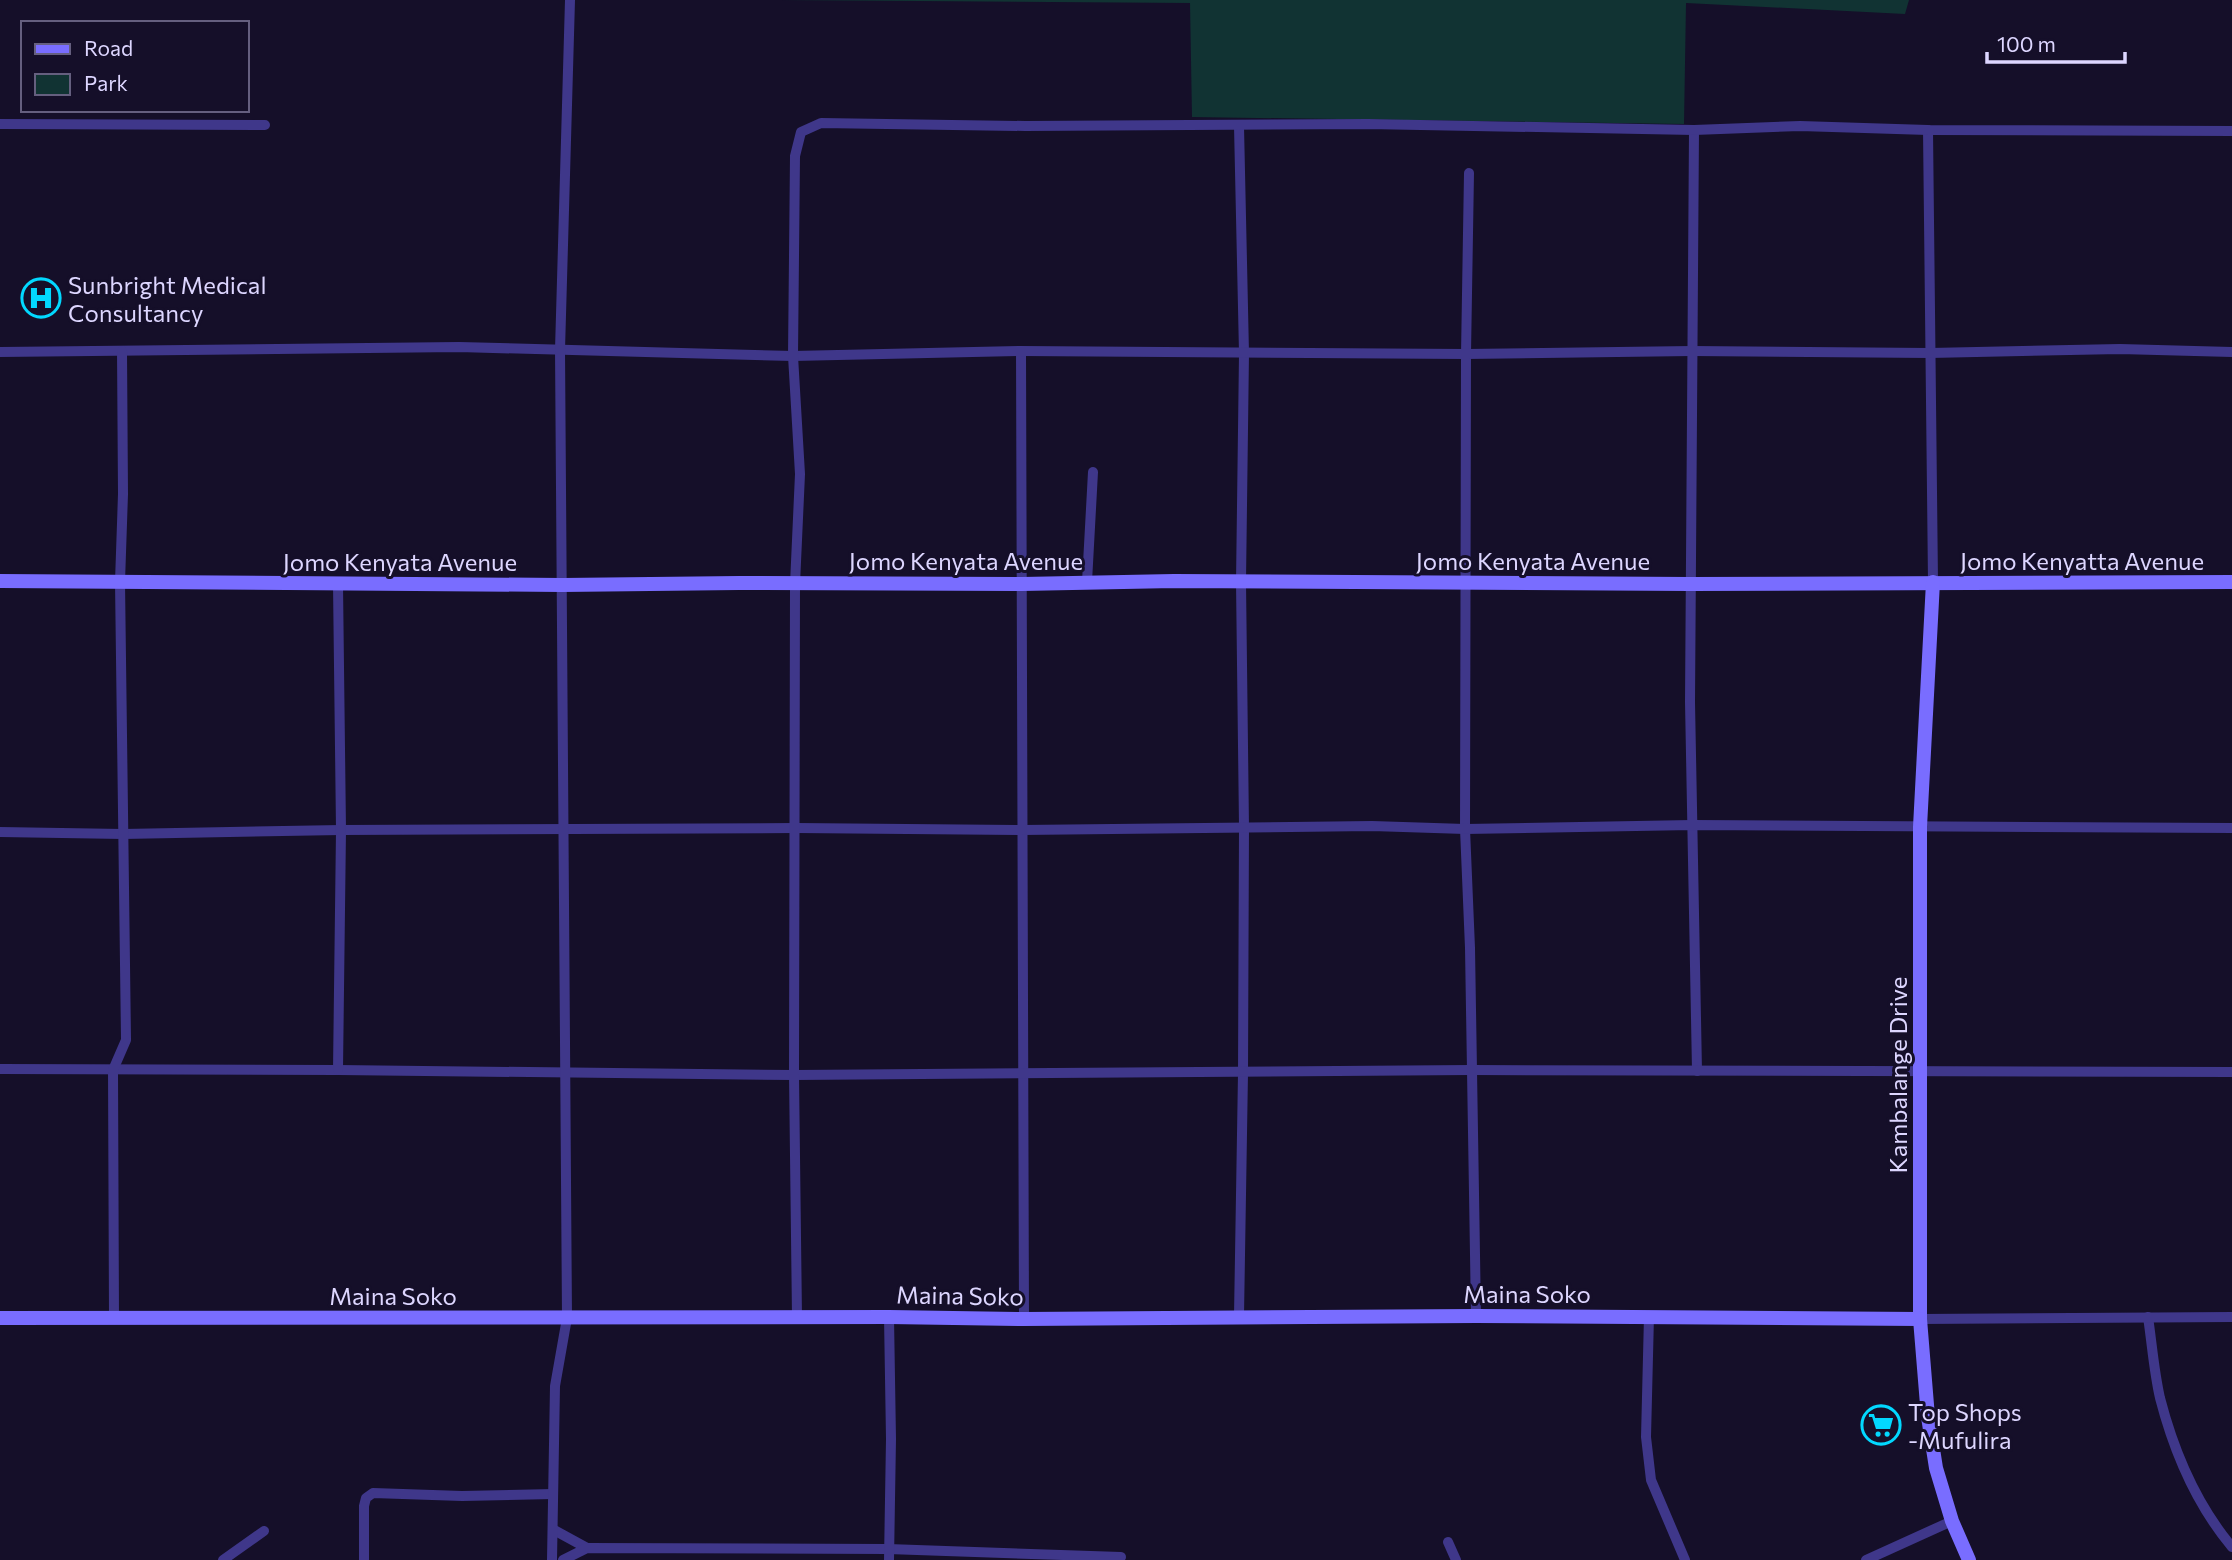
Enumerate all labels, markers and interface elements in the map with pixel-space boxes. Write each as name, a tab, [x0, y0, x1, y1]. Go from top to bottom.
legend	[21, 21, 248, 112]
scale bar	[1987, 21, 2125, 65]
text: 100 m	[1997, 31, 2056, 56]
text: Road	[84, 35, 133, 60]
text: Park	[84, 70, 128, 95]
place label: Sunbright Medical Consultancy	[68, 270, 267, 327]
hospital icon: Sunbright Medical Consultancy	[20, 277, 62, 319]
street label: Jomo Kenyata Avenue	[849, 546, 1083, 575]
street label: Jomo Kenyata Avenue	[1416, 546, 1650, 575]
street label: Jomo Kenyatta Avenue	[1960, 546, 2204, 575]
street label: Jomo Kenyata Avenue	[283, 547, 517, 576]
street label: Kambalange Drive	[1883, 977, 1912, 1173]
street label: Maina Soko	[896, 1279, 1024, 1311]
street label: Maina Soko	[1463, 1279, 1591, 1308]
street label: Maina Soko	[329, 1281, 457, 1310]
place label: Top Shops -Mufulira	[1908, 1397, 2022, 1454]
supermarket icon: Top Shops -Mufulira	[1860, 1404, 1902, 1446]

